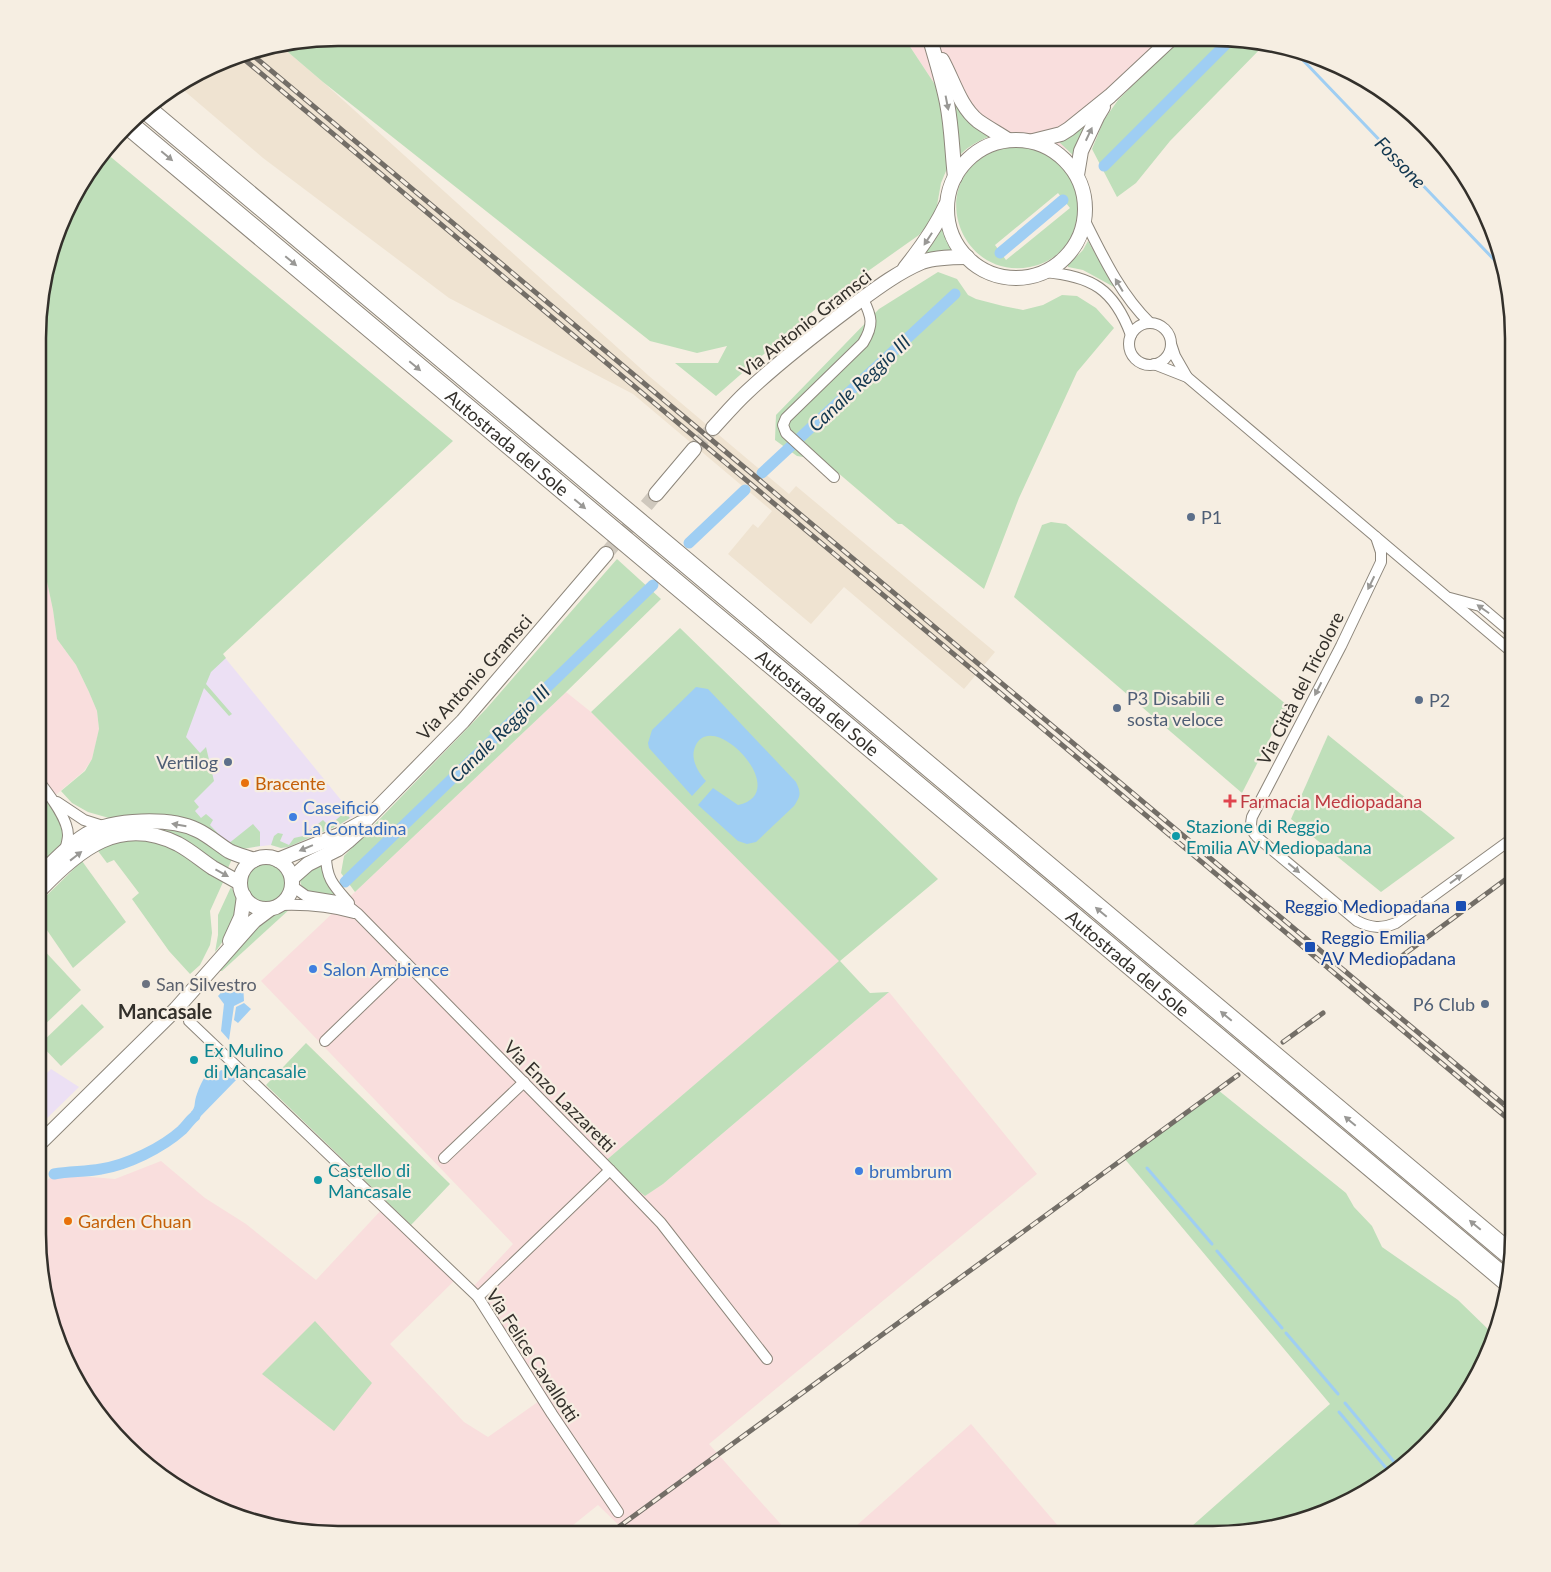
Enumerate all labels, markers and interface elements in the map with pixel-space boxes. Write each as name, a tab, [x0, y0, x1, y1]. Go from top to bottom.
one-way arrow	[943, 96, 951, 112]
one-way arrow	[1085, 127, 1093, 141]
water label: Fossone	[1371, 131, 1431, 193]
one-way arrow	[160, 151, 173, 162]
one-way arrow	[923, 232, 932, 245]
one-way arrow	[285, 255, 297, 266]
street label: Via Antonio Gramsci	[735, 265, 875, 381]
one-way arrow	[1115, 278, 1124, 291]
water label: Canale Reggio III	[803, 330, 915, 436]
one-way arrow	[409, 360, 422, 371]
street label: Autostrada del Sole	[441, 385, 574, 500]
one-way arrow	[573, 498, 586, 509]
place label: P1	[1201, 506, 1222, 528]
marker: P1	[1185, 511, 1197, 523]
one-way arrow	[1367, 576, 1375, 590]
one-way arrow	[1476, 604, 1490, 614]
street label: Via Città del Tricolore	[1252, 608, 1348, 768]
street label: Via Antonio Gramsci	[412, 610, 536, 744]
street label: Autostrada del Sole	[752, 645, 884, 761]
water label: Canale Reggio III	[444, 679, 554, 787]
one-way arrow	[1314, 682, 1322, 696]
place label: P3 Disabili e sosta veloce	[1127, 687, 1225, 730]
place label: P2	[1429, 689, 1450, 711]
marker: P2	[1413, 694, 1425, 706]
marker: P3 Disabili e sosta veloce	[1111, 702, 1123, 714]
place label: Vertilog	[156, 751, 218, 773]
marker: Vertilog	[222, 756, 234, 768]
place label: Bracente	[255, 772, 326, 794]
marker: Bracente	[239, 777, 251, 789]
place label: Farmacia Mediopadana	[1240, 790, 1422, 812]
marker: Farmacia Mediopadana	[1224, 795, 1236, 807]
place label: Caseificio La Contadina	[303, 796, 407, 839]
marker: Caseificio La Contadina	[287, 811, 299, 823]
place label: Stazione di Reggio Emilia AV Mediopadana	[1186, 815, 1372, 858]
one-way arrow	[171, 821, 187, 829]
marker: Stazione di Reggio Emilia AV Mediopadana	[1170, 830, 1182, 842]
one-way arrow	[299, 844, 313, 852]
one-way arrow	[69, 851, 82, 862]
one-way arrow	[1287, 863, 1300, 874]
one-way arrow	[215, 869, 229, 877]
one-way arrow	[1449, 874, 1462, 885]
place label: Reggio Mediopadana	[1284, 895, 1450, 917]
marker: Reggio Mediopadana	[1454, 899, 1468, 913]
street label: Autostrada del Sole	[1062, 905, 1194, 1021]
one-way arrow	[1095, 906, 1108, 917]
place label: Reggio Emilia AV Mediopadana	[1321, 926, 1456, 969]
marker: Reggio Emilia AV Mediopadana	[1303, 940, 1317, 954]
place label: Salon Ambience	[323, 958, 449, 980]
marker: Salon Ambience	[307, 963, 319, 975]
place label: San Silvestro	[156, 973, 257, 995]
marker: San Silvestro	[140, 978, 152, 990]
place label: P6 Club	[1413, 993, 1475, 1015]
marker: P6 Club	[1479, 998, 1491, 1010]
district label: Mancasale	[118, 999, 213, 1023]
one-way arrow	[1219, 1011, 1232, 1022]
street label: Via Enzo Lazzaretti	[500, 1036, 620, 1156]
place label: Ex Mulino di Mancasale	[204, 1039, 306, 1082]
marker: Ex Mulino di Mancasale	[188, 1054, 200, 1066]
one-way arrow	[1344, 1115, 1357, 1126]
place label: Castello di Mancasale	[328, 1159, 411, 1202]
place label: brumbrum	[869, 1160, 952, 1182]
marker: brumbrum	[853, 1165, 865, 1177]
marker: Castello di Mancasale	[312, 1174, 324, 1186]
place label: Garden Chuan	[78, 1210, 192, 1232]
marker: Garden Chuan	[62, 1215, 74, 1227]
one-way arrow	[1468, 1220, 1481, 1231]
street label: Via Felice Cavallotti	[482, 1284, 584, 1426]

